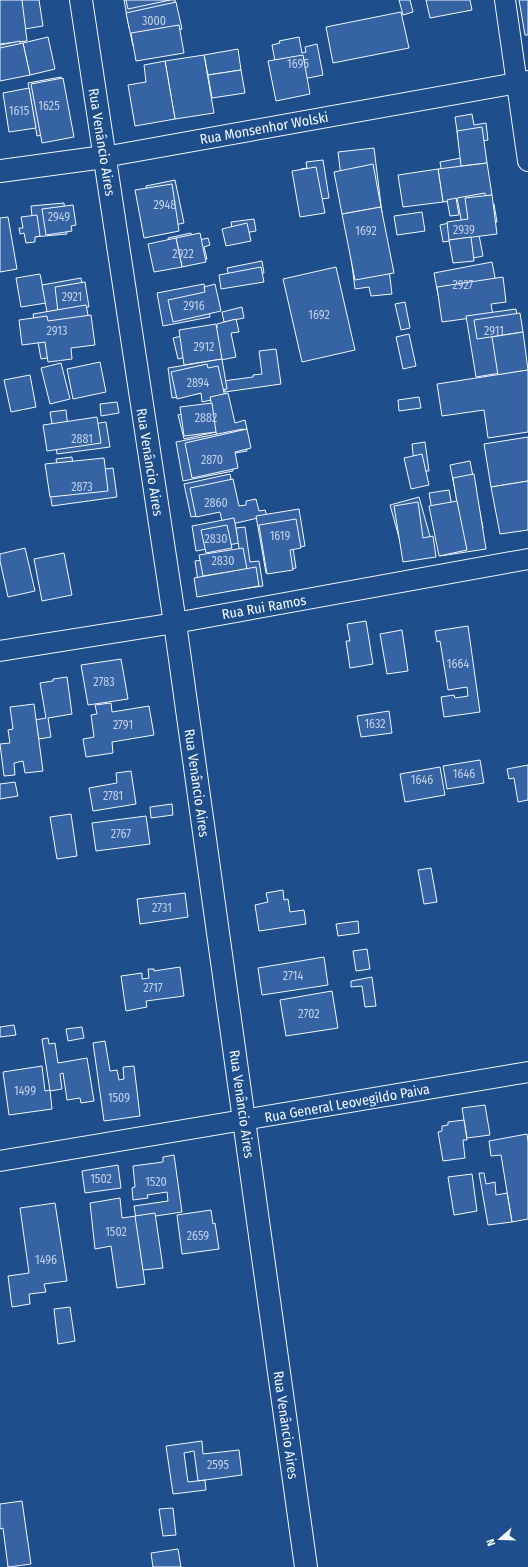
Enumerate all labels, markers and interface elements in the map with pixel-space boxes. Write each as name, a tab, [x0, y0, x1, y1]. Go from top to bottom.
house number: 3000	[142, 14, 166, 28]
house number: 1695	[287, 57, 309, 71]
street label: Rua Venâncio Aires	[85, 87, 118, 197]
house number: 1625	[38, 99, 60, 113]
house number: 1615	[9, 104, 30, 118]
street label: Rua Monsenhor Wolski	[198, 109, 330, 148]
house number: 2948	[154, 198, 176, 212]
house number: 2949	[48, 210, 70, 224]
house number: 2939	[453, 223, 475, 237]
house number: 1692	[355, 224, 377, 238]
house number: 2922	[172, 247, 194, 261]
house number: 2927	[453, 278, 474, 292]
house number: 2921	[62, 290, 82, 304]
house number: 2916	[183, 299, 205, 313]
house number: 1692	[308, 308, 330, 322]
house number: 2913	[47, 324, 67, 338]
house number: 2911	[484, 324, 504, 338]
house number: 2912	[194, 340, 214, 354]
house number: 2894	[187, 376, 210, 390]
street label: Rua Venâncio Aires	[133, 407, 166, 517]
house number: 2882	[195, 411, 217, 425]
house number: 2881	[71, 432, 93, 446]
house number: 2870	[201, 453, 223, 467]
house number: 2873	[71, 480, 93, 494]
house number: 2860	[204, 496, 228, 510]
house number: 1619	[270, 529, 290, 543]
house number: 2830	[205, 532, 227, 546]
house number: 2830	[212, 554, 234, 568]
street label: Rua Rui Ramos	[221, 592, 308, 623]
house number: 1664	[447, 657, 469, 671]
house number: 2783	[93, 675, 115, 689]
house number: 1632	[364, 717, 386, 731]
house number: 2791	[113, 718, 133, 732]
street label: Rua Venâncio Aires	[181, 728, 212, 838]
house number: 1646	[453, 767, 475, 781]
house number: 1646	[411, 773, 433, 787]
house number: 2781	[103, 789, 123, 803]
house number: 2767	[111, 827, 131, 841]
house number: 2731	[152, 901, 172, 915]
house number: 2714	[283, 969, 303, 983]
house number: 2717	[143, 981, 163, 995]
house number: 2702	[298, 1007, 320, 1021]
street label: Rua Venâncio Aires	[226, 1049, 257, 1159]
street label: Rua General Leovegildo Paiva	[263, 1081, 431, 1126]
house number: 1499	[14, 1084, 36, 1098]
house number: 1509	[108, 1091, 130, 1105]
house number: 1502	[90, 1172, 112, 1186]
house number: 1520	[145, 1175, 167, 1189]
house number: 1502	[105, 1225, 127, 1239]
house number: 2659	[187, 1229, 209, 1243]
house number: 1496	[35, 1253, 57, 1267]
street label: Rua Venâncio Aires	[270, 1370, 301, 1480]
house number: 2595	[207, 1458, 229, 1472]
north arrow	[480, 1519, 520, 1559]
text: N	[484, 1537, 498, 1548]

